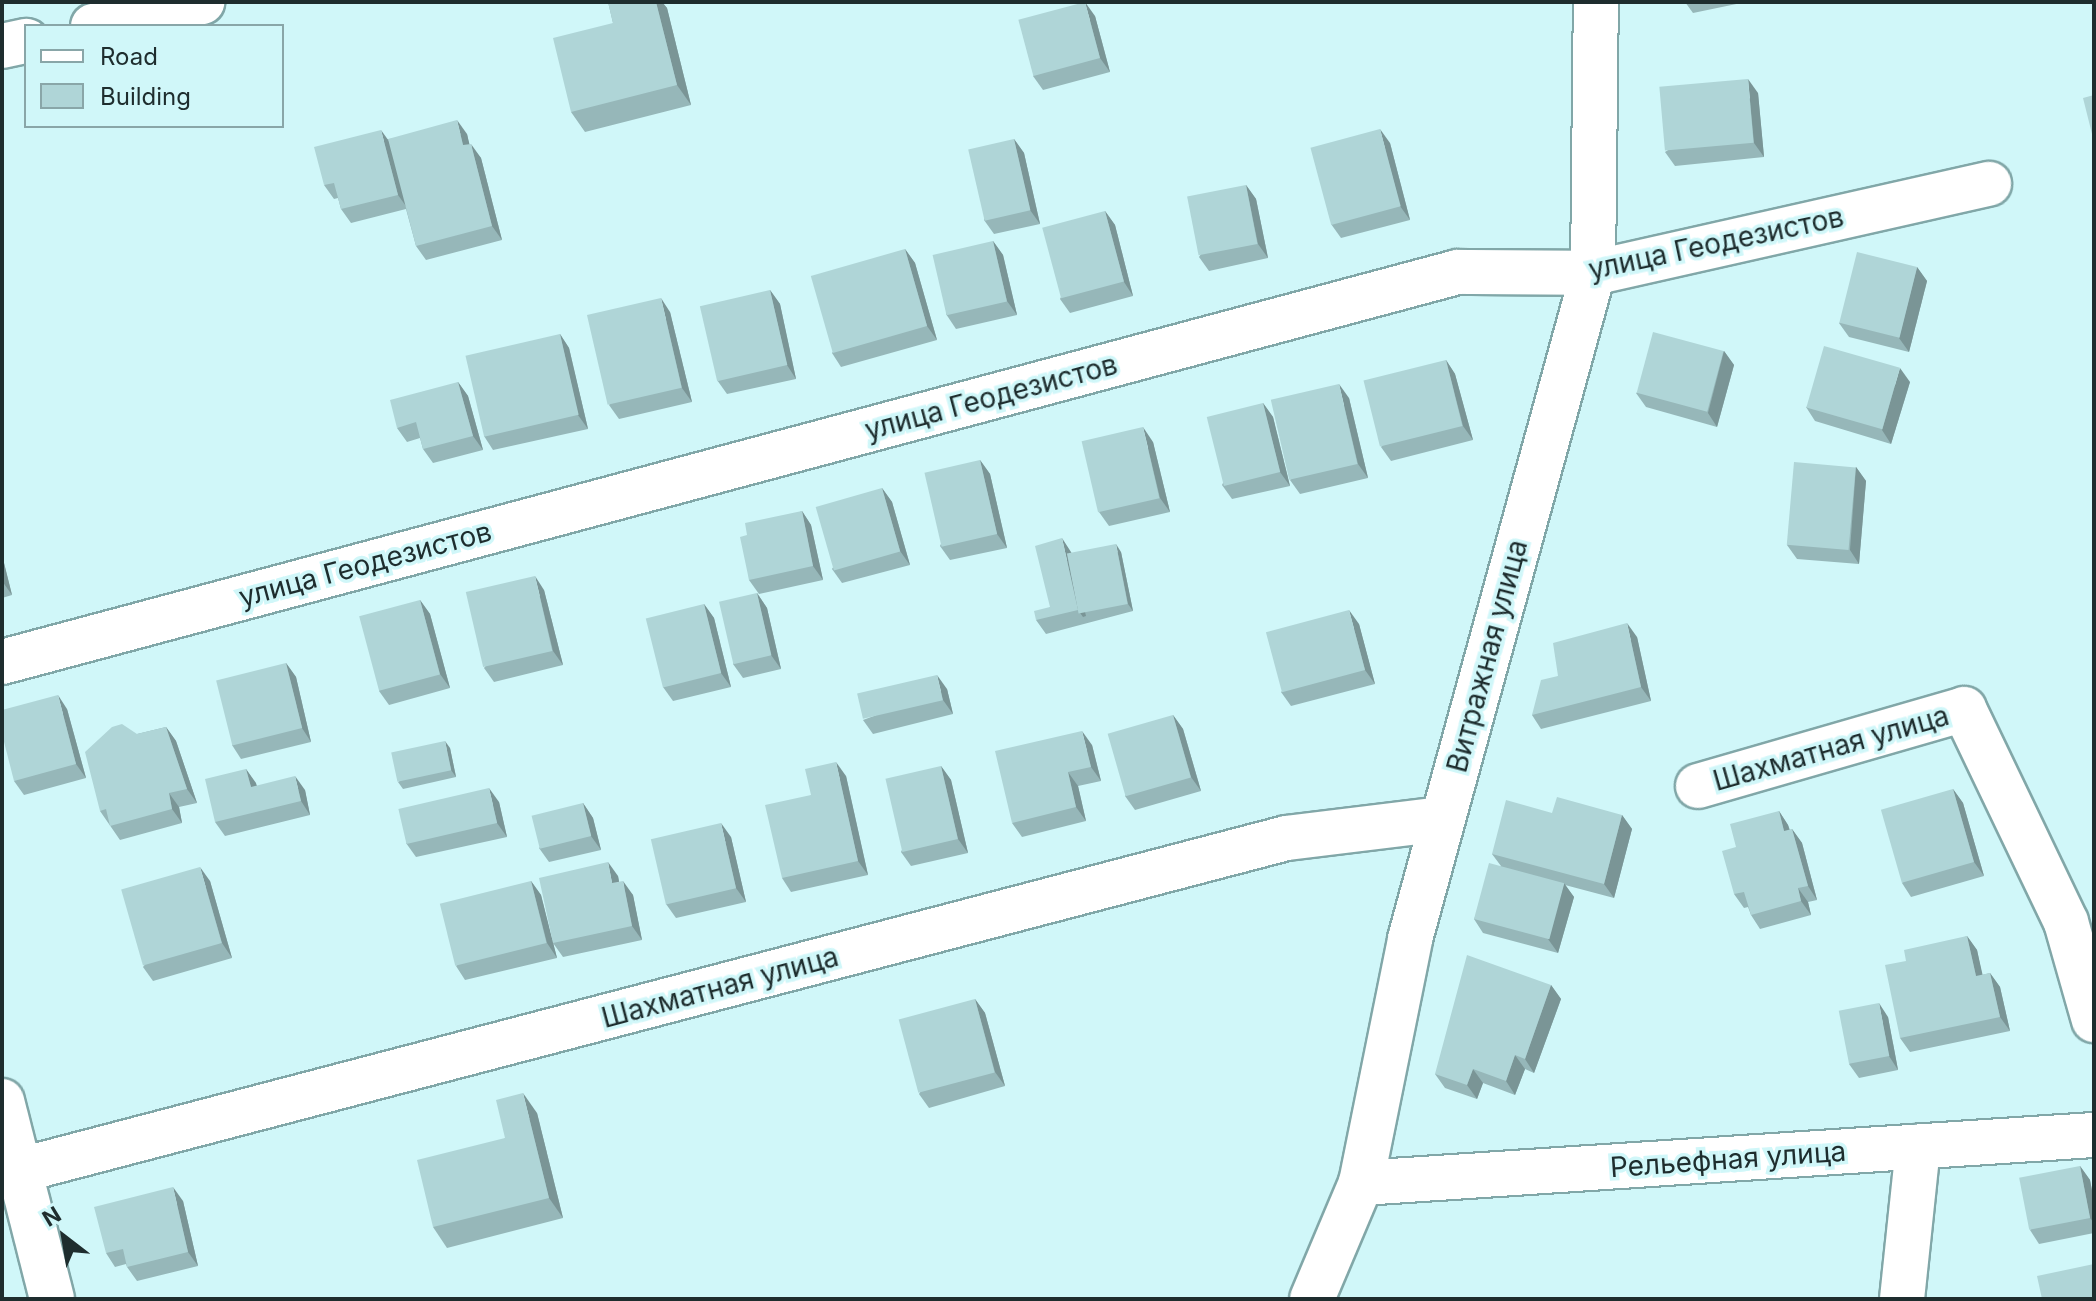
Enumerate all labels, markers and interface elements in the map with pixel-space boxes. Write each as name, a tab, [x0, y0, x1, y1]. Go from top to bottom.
legend	[24, 24, 284, 128]
text: Road	[100, 42, 158, 71]
text: Building	[100, 82, 191, 111]
street label: улица Геодезистов	[1585, 200, 1847, 286]
street label: улица Геодезистов	[861, 347, 1121, 447]
street label: улица Геодезистов	[235, 514, 495, 614]
street label: Витражная улица	[1440, 536, 1534, 776]
street label: Шахматная улица	[1709, 698, 1953, 798]
street label: Шахматная улица	[598, 939, 842, 1035]
street label: Рельефная улица	[1609, 1134, 1847, 1184]
north arrow	[24, 1197, 104, 1277]
text: N	[38, 1201, 66, 1232]

